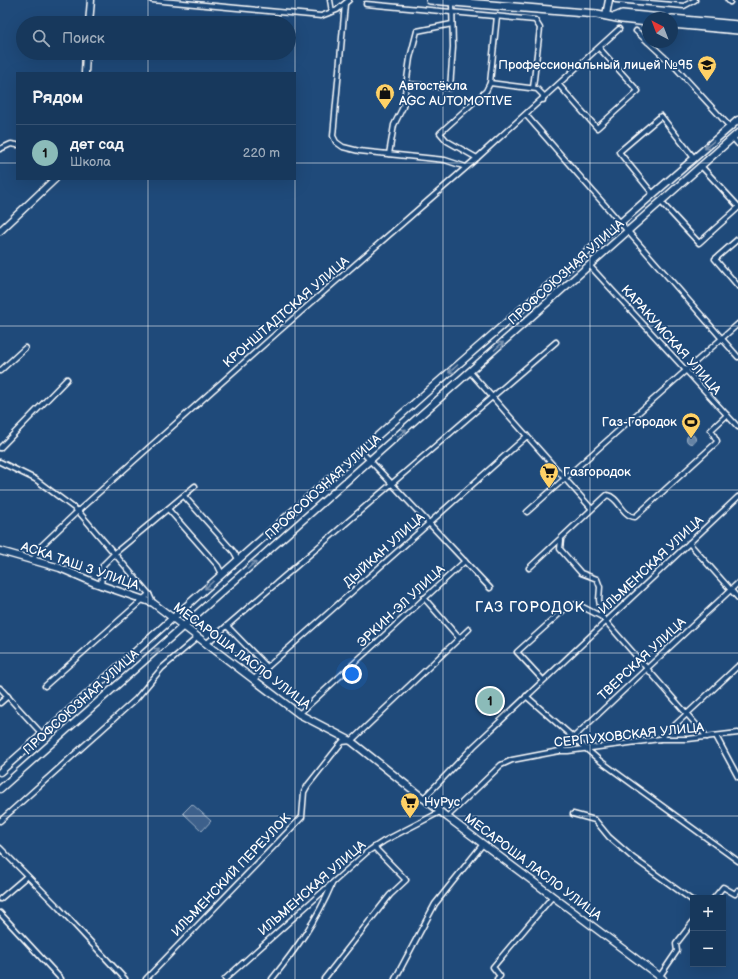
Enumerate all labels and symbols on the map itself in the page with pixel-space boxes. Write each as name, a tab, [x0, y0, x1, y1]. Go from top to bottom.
north arrow	[642, 12, 678, 48]
school or university icon: Профессиональный лицей №95	[696, 54, 718, 82]
place label: Профессиональный лицей №95	[498, 57, 693, 73]
place label: Автостёкла AGC AUTOMOTIVE	[398, 78, 512, 109]
shop icon: Автостёкла AGC AUTOMOTIVE	[374, 82, 396, 110]
one-way arrow	[703, 141, 714, 150]
street label: ПРОФСОЮЗНАЯ УЛИЦА	[505, 216, 627, 328]
street label: КРОНШТАДТСКАЯ УЛИЦА	[220, 253, 352, 371]
street label: КАРАКУМСКАЯ УЛИЦА	[618, 282, 725, 398]
one-way arrow	[494, 342, 504, 351]
one-way arrow	[448, 365, 458, 374]
sports icon: Газ-Городок	[680, 411, 702, 439]
place label: Газ-Городок	[602, 414, 677, 430]
one-way arrow	[396, 428, 407, 437]
street label: ПРОФСОЮЗНАЯ УЛИЦА	[262, 431, 384, 543]
supermarket icon: Газгородок	[538, 461, 560, 489]
place label: Газгородок	[563, 464, 631, 480]
street label: ДЫЙКАН УЛИЦА	[340, 509, 428, 591]
street label: ИЛЬМЕНСКАЯ УЛИЦА	[595, 512, 707, 618]
street label: АСКА ТАШ 3 УЛИЦА	[18, 538, 141, 594]
one-way arrow	[247, 561, 257, 570]
street label: ЭРКИН-ЭЛ УЛИЦА	[354, 561, 448, 651]
one-way arrow	[204, 581, 214, 590]
district label: ГАЗ ГОРОДОК	[475, 598, 585, 617]
street label: МЕСАРОША ЛАСЛО УЛИЦА	[170, 599, 314, 713]
street label: ТВЕРСКАЯ УЛИЦА	[595, 614, 689, 704]
street label: ПРОФСОЮЗНАЯ УЛИЦА	[20, 646, 142, 758]
one-way arrow	[149, 647, 160, 656]
your location	[342, 664, 362, 684]
pin: 1	[477, 686, 503, 716]
street label: СЕРПУХОВСКАЯ УЛИЦА	[553, 719, 705, 751]
supermarket icon: НуРус	[399, 791, 421, 819]
place label: НуРус	[424, 794, 461, 810]
street label: ИЛЬМЕНСКИЙ ПЕРЕУЛОК	[168, 810, 294, 940]
street label: МЕСАРОША ЛАСЛО УЛИЦА	[461, 810, 605, 924]
street label: ИЛЬМЕНСКАЯ УЛИЦА	[255, 837, 369, 939]

